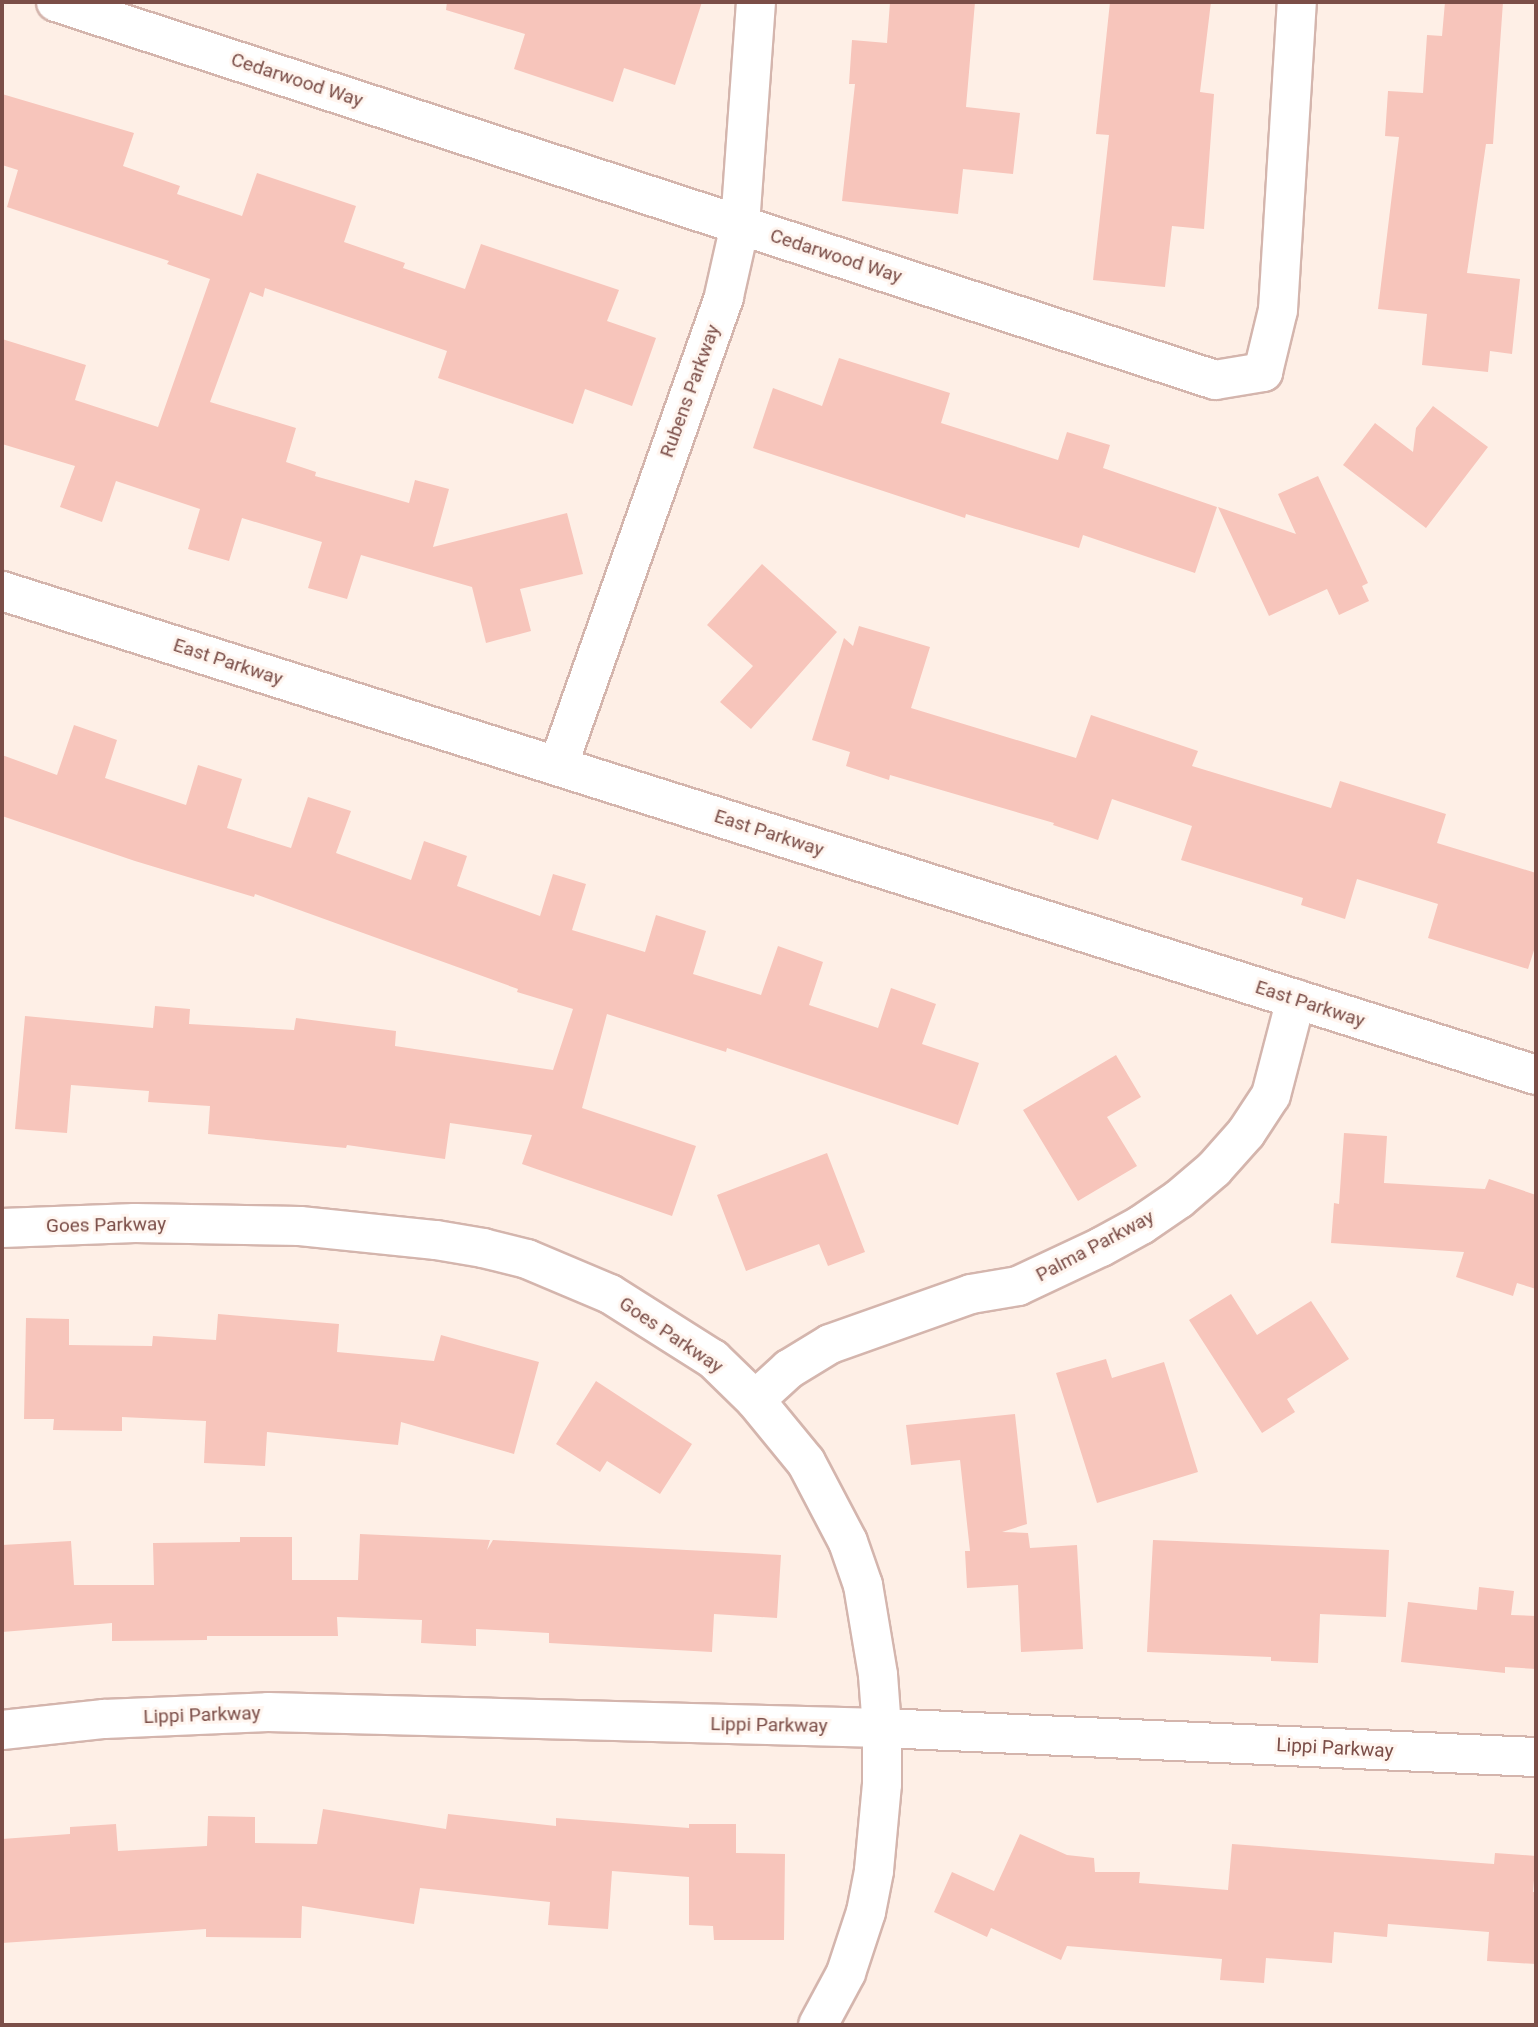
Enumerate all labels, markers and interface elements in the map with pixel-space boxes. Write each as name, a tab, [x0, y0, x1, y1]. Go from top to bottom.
street label: Cedarwood Way	[228, 48, 366, 112]
street label: Cedarwood Way	[767, 224, 905, 288]
street label: Rubens Parkway	[655, 321, 725, 461]
street label: East Parkway	[170, 634, 286, 690]
street label: East Parkway	[711, 805, 827, 861]
street label: East Parkway	[1252, 976, 1368, 1032]
street label: Palma Parkway	[1032, 1205, 1158, 1287]
street label: Goes Parkway	[46, 1213, 166, 1237]
street label: Goes Parkway	[615, 1292, 727, 1378]
street label: Lippi Parkway	[143, 1702, 261, 1728]
street label: Lippi Parkway	[710, 1713, 828, 1737]
street label: Lippi Parkway	[1276, 1734, 1394, 1762]

